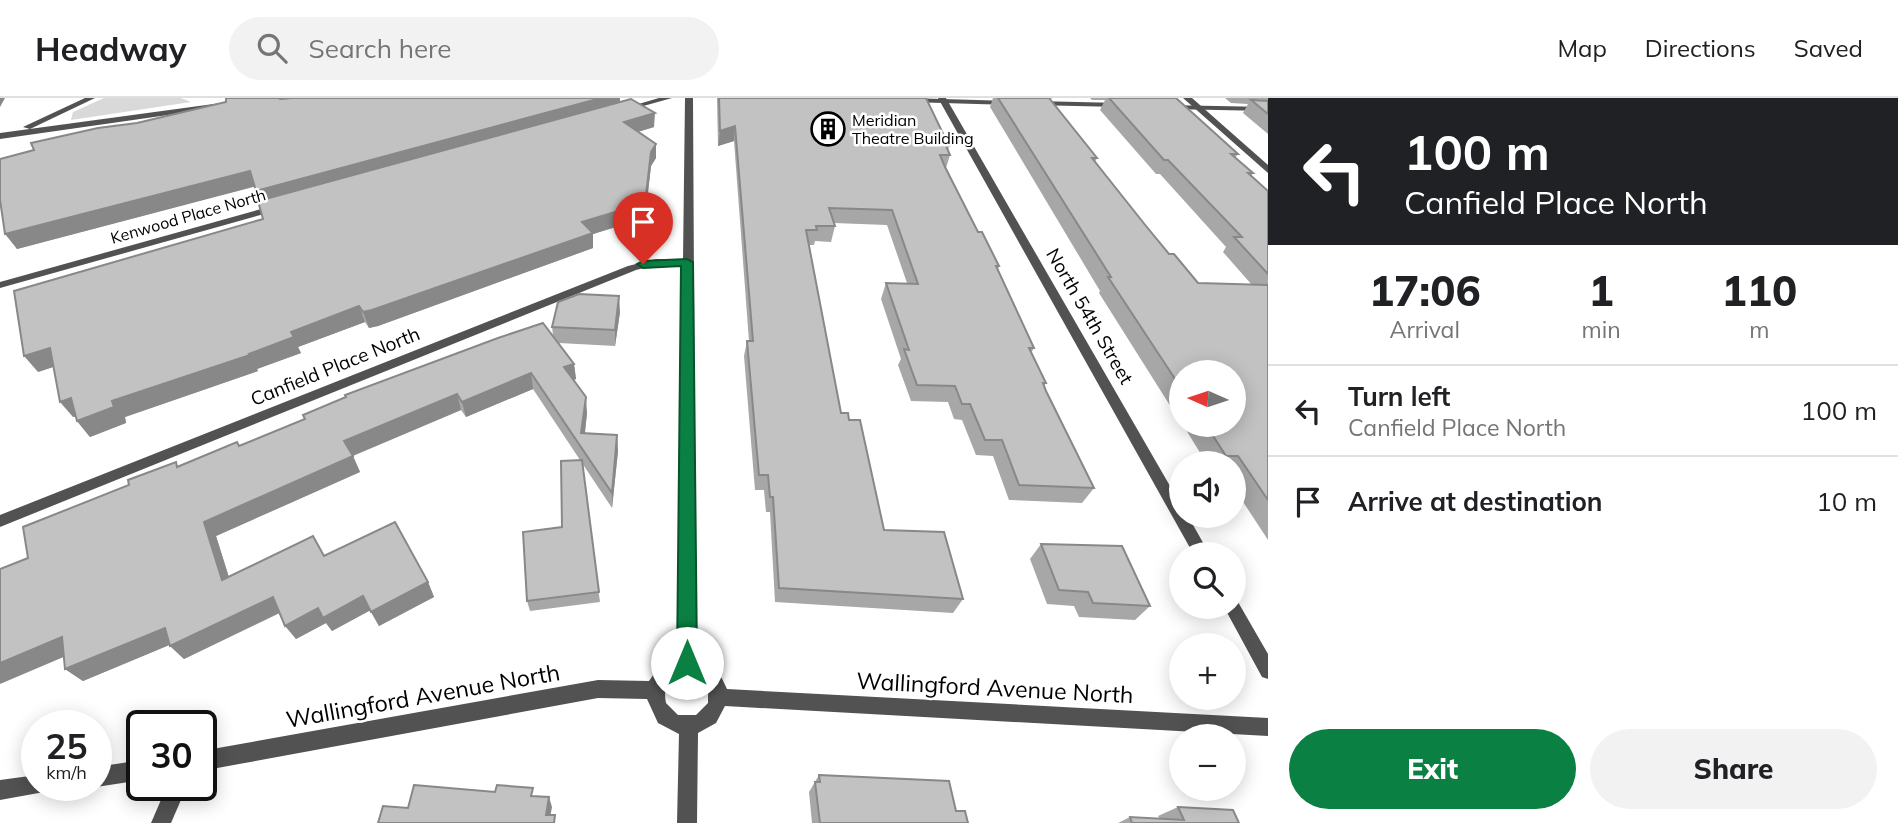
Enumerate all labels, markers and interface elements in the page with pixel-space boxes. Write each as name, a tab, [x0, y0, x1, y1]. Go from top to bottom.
search box	[229, 17, 719, 80]
text: Headway	[35, 28, 187, 69]
icon: search	[253, 29, 291, 67]
text: Search here	[309, 32, 451, 65]
text: Map	[1557, 33, 1607, 63]
text: Directions	[1645, 33, 1756, 63]
text: Saved	[1794, 33, 1863, 63]
building icon: Meridian Theatre Building	[809, 110, 847, 148]
place label: Meridian Theatre Building	[852, 110, 974, 148]
text: 100 m	[1404, 121, 1550, 182]
icon: left	[1289, 126, 1380, 217]
text: Canfield Place North	[1404, 182, 1708, 222]
street label: Kenwood Place North	[108, 184, 268, 248]
pin	[613, 192, 673, 264]
icon: arrive	[624, 203, 662, 241]
street label: North 54th Street	[1041, 244, 1139, 389]
text: 17:06	[1369, 264, 1481, 317]
text: 1	[1588, 264, 1614, 317]
text: 110	[1722, 264, 1797, 317]
text: Arrival	[1390, 315, 1460, 344]
text: min	[1581, 315, 1621, 344]
text: m	[1749, 315, 1769, 344]
street label: Canfield Place North	[247, 321, 423, 411]
north arrow	[1169, 360, 1246, 438]
map controls	[1169, 360, 1246, 801]
text: Turn left	[1348, 380, 1450, 413]
icon: left	[1289, 392, 1327, 430]
text: 100 m	[1801, 394, 1877, 427]
text: Canfield Place North	[1348, 413, 1566, 442]
button: sound	[1169, 451, 1246, 528]
icon: arrive	[1289, 483, 1327, 521]
text: Arrive at destination	[1348, 485, 1603, 518]
text: 10 m	[1816, 485, 1877, 518]
button: search	[1169, 542, 1246, 619]
position arrow	[650, 626, 724, 700]
button: +	[1169, 633, 1246, 710]
street label: Wallingford Avenue North	[284, 657, 562, 734]
street label: Wallingford Avenue North	[856, 666, 1134, 709]
speed limit sign: 30	[126, 710, 217, 801]
text: 25	[45, 724, 88, 768]
button: −	[1169, 724, 1246, 801]
button: Exit	[1289, 729, 1576, 809]
button: Share	[1590, 729, 1877, 809]
text: km/h	[46, 761, 87, 784]

